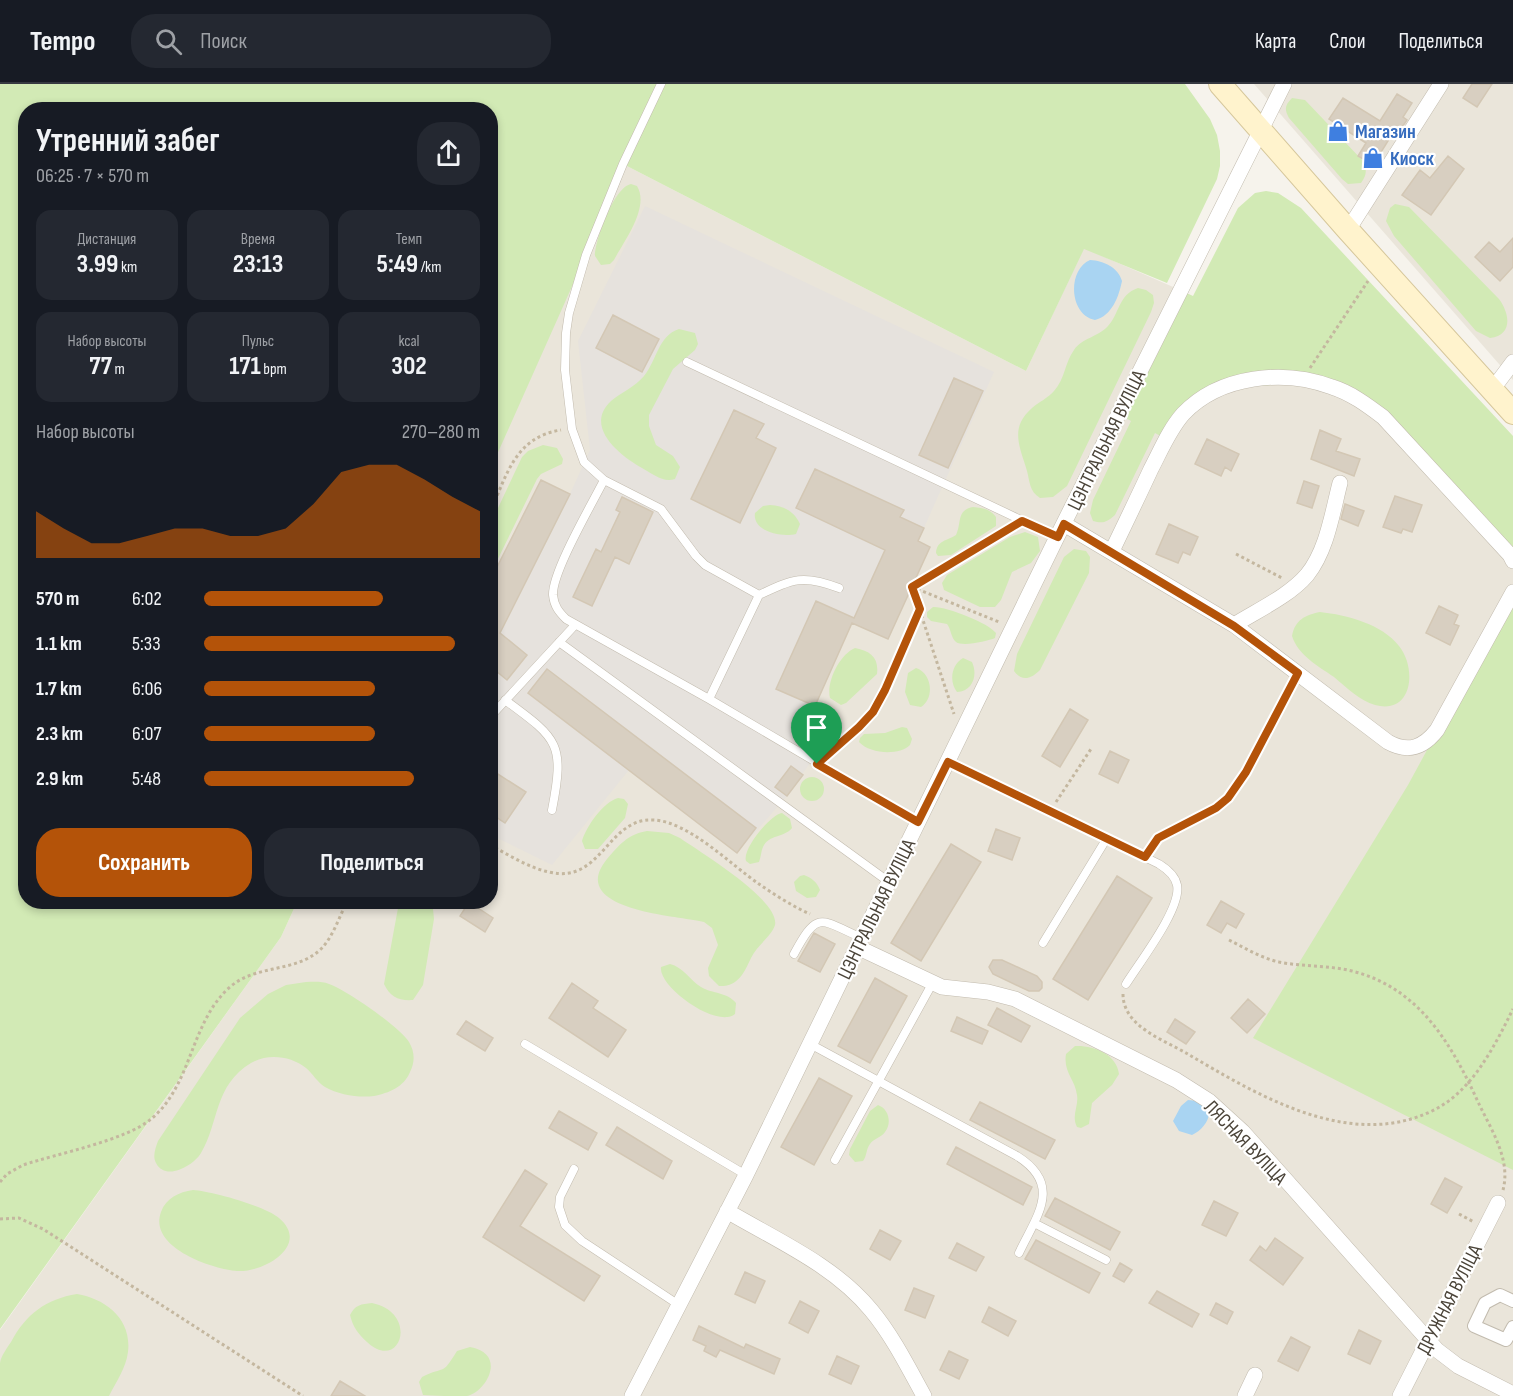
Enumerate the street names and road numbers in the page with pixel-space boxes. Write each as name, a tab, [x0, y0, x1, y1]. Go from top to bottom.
street label: ЦЭНТРАЛЬНАЯ ВУЛІЦА	[1063, 366, 1151, 514]
street label: ЦЭНТРАЛЬНАЯ ВУЛІЦА	[833, 835, 921, 983]
street label: ЛЯСНАЯ ВУЛІЦА	[1199, 1095, 1292, 1191]
street label: ДРУЖНАЯ ВУЛІЦА	[1412, 1240, 1488, 1358]

